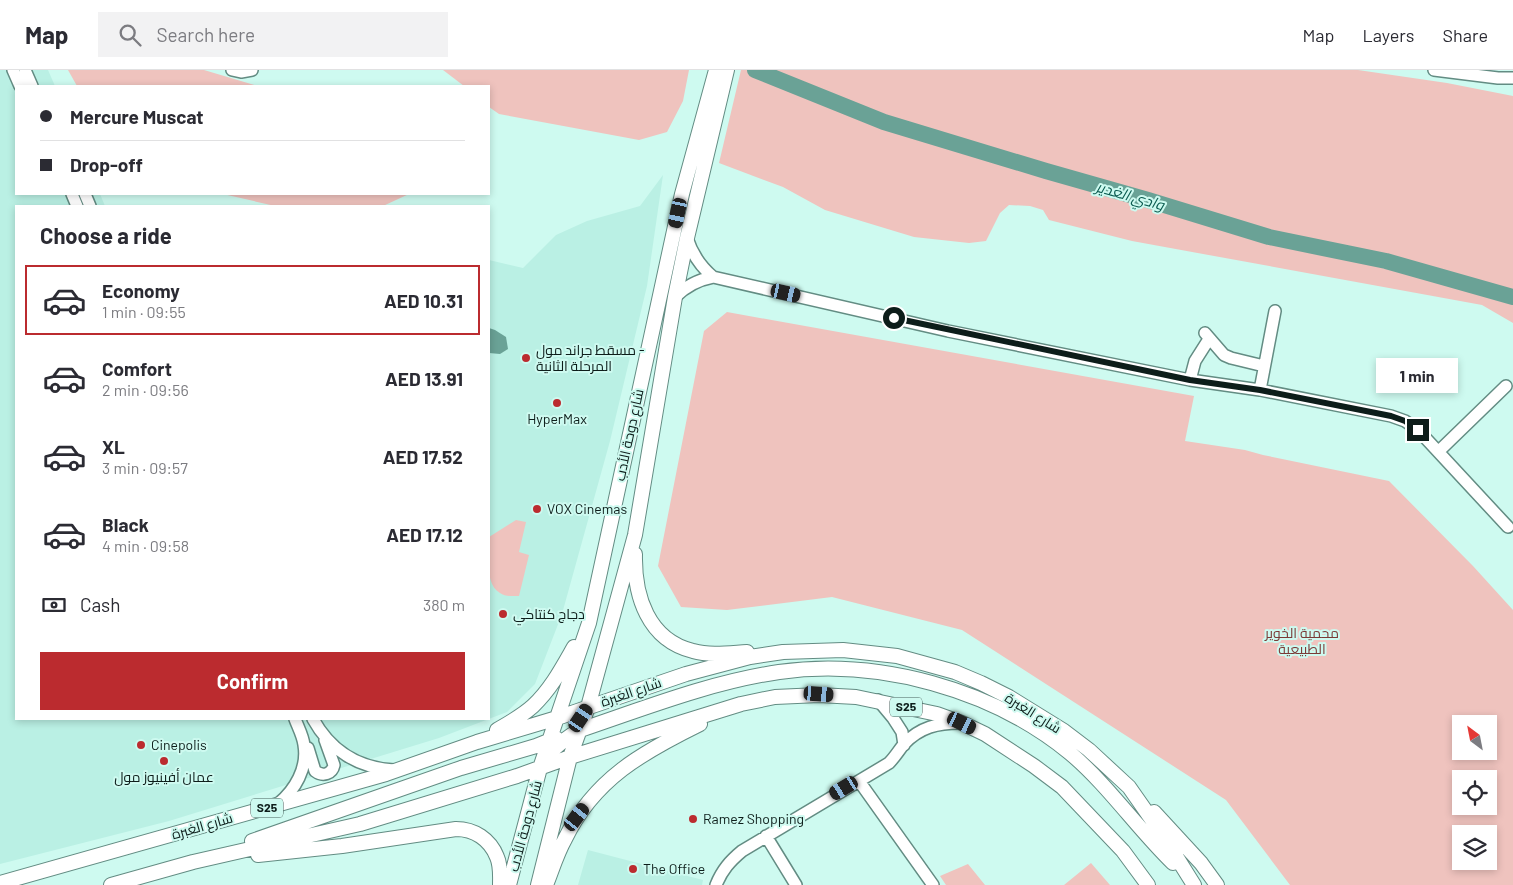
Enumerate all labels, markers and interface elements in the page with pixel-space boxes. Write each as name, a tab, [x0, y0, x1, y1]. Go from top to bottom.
search box	[98, 12, 448, 57]
text: Map	[25, 20, 68, 49]
icon: search	[116, 21, 144, 49]
text: Search here	[156, 23, 255, 46]
text: Map	[1302, 24, 1334, 46]
text: Layers	[1362, 24, 1415, 46]
text: Share	[1443, 24, 1488, 46]
text: Mercure Muscat	[70, 105, 203, 128]
text: Drop-off	[70, 153, 143, 176]
water label: وادي الغدير	[1091, 176, 1167, 217]
car	[667, 197, 688, 229]
text: Choose a ride	[40, 222, 172, 248]
icon: car	[42, 278, 87, 323]
text: Economy	[102, 279, 180, 302]
car	[769, 282, 802, 304]
text: AED 10.31	[384, 289, 463, 312]
text: 1 min · 09:55	[102, 302, 186, 321]
route start	[883, 307, 905, 329]
place label: مسقط جراند مول - المرحلة الثانية	[536, 341, 644, 374]
marker: مسقط جراند مول - المرحلة الثانية	[520, 352, 532, 364]
icon: car	[42, 356, 87, 401]
text: Comfort	[102, 357, 172, 380]
callout: 1 min	[1377, 358, 1459, 392]
text: 1 min	[1399, 366, 1435, 385]
text: AED 13.91	[385, 367, 463, 390]
text: 2 min · 09:56	[102, 380, 189, 399]
street label: شارع دوحة الأدب	[610, 387, 648, 483]
marker: HyperMax	[551, 397, 563, 409]
place label: HyperMax	[527, 410, 587, 427]
route end	[1407, 419, 1429, 441]
icon: car	[42, 434, 87, 479]
text: XL	[102, 435, 125, 458]
text: AED 17.52	[383, 445, 463, 468]
text: 3 min · 09:57	[102, 458, 188, 477]
place label: VOX Cinemas	[547, 500, 627, 517]
marker: VOX Cinemas	[531, 503, 543, 515]
icon: car	[42, 512, 87, 557]
text: Black	[102, 513, 149, 536]
text: AED 17.12	[386, 523, 463, 546]
text: 4 min · 09:58	[102, 536, 189, 555]
icon: cash	[40, 591, 68, 619]
text: Cash	[80, 593, 121, 616]
text: 380 m	[423, 595, 465, 614]
place label: دجاج كنتاكي	[513, 605, 585, 626]
marker: دجاج كنتاكي	[497, 608, 509, 620]
park label: محمية الخوير الطبيعية	[1264, 624, 1339, 657]
button: Confirm	[40, 652, 465, 710]
street label: شارع الغبرة	[598, 673, 664, 711]
car	[803, 685, 834, 703]
street label: شارع الغبرة	[1002, 689, 1064, 737]
road number: S25	[890, 698, 922, 716]
car	[566, 701, 595, 735]
car	[945, 710, 978, 736]
north arrow	[1452, 715, 1498, 760]
map controls	[1452, 715, 1497, 870]
place label: Cinepolis	[151, 736, 207, 753]
marker: Cinepolis	[135, 739, 147, 751]
marker: عمان أفينيوز مول	[158, 755, 170, 767]
place label: عمان أفينيوز مول	[114, 768, 214, 786]
button: locate	[1452, 770, 1497, 815]
car	[827, 774, 860, 802]
street label: شارع دوحة الأدب	[504, 778, 546, 874]
road number: S25	[251, 798, 283, 818]
car	[561, 801, 592, 833]
street label: شارع الغبرة	[169, 809, 235, 843]
place label: Ramez Shopping	[703, 810, 804, 827]
marker: Ramez Shopping	[687, 813, 699, 825]
button: layers	[1452, 825, 1497, 870]
place label: The Office	[643, 860, 705, 877]
marker: The Office	[627, 863, 639, 875]

